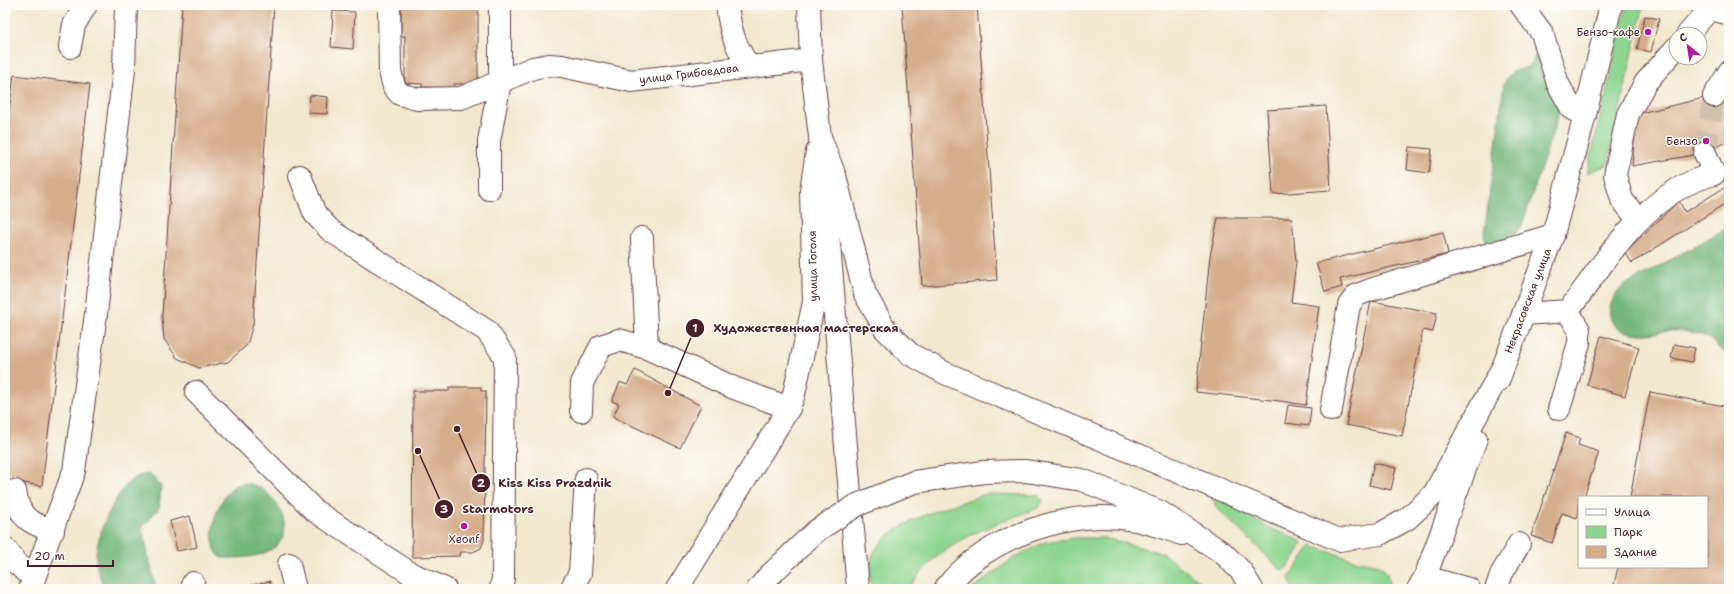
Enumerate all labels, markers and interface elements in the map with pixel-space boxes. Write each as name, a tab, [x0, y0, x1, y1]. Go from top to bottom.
place label: Бензо-кафе	[1576, 25, 1640, 40]
north arrow	[1668, 26, 1708, 66]
marker: Бензо-кафе	[1643, 27, 1653, 37]
text: С	[1677, 29, 1690, 46]
street label: улица Грибоедова	[638, 60, 740, 88]
place label: Бензо	[1666, 134, 1698, 149]
marker: Бензо	[1701, 136, 1711, 146]
street label: улица Гоголя	[805, 230, 821, 302]
street label: Некрасовская улица	[1501, 246, 1555, 356]
callout: Художественная мастерская	[685, 316, 906, 340]
text: 1	[692, 320, 698, 336]
text: Художественная мастерская	[714, 320, 899, 336]
callout: Kiss Kiss Prazdnik	[471, 471, 620, 495]
text: 2	[477, 475, 486, 491]
text: Kiss Kiss Prazdnik	[498, 475, 612, 491]
legend	[1578, 496, 1708, 568]
callout: Starmotors	[434, 497, 541, 521]
text: 3	[440, 501, 448, 517]
text: Starmotors	[462, 501, 534, 517]
text: Улица	[1614, 504, 1651, 520]
marker: Xeonf	[459, 521, 469, 531]
text: Парк	[1614, 524, 1643, 540]
place label: Xeonf	[449, 532, 480, 547]
scale bar	[28, 542, 113, 568]
text: Здание	[1614, 544, 1658, 560]
text: 20 m	[34, 548, 65, 564]

